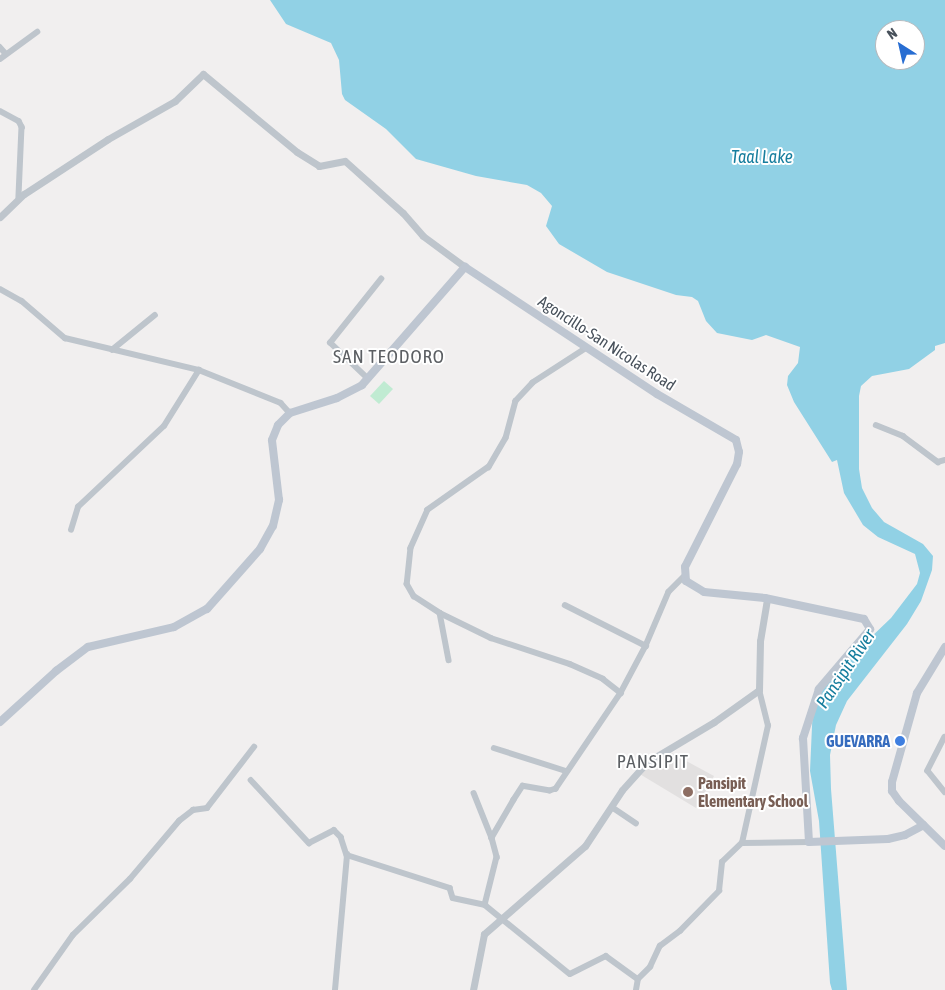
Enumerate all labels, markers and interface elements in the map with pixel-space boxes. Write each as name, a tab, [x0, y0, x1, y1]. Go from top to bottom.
north arrow	[875, 20, 925, 70]
text: N	[884, 25, 900, 42]
water label: Taal Lake	[731, 146, 793, 168]
street label: Agoncillo-San Nicolas Road	[535, 291, 679, 395]
district label: SAN TEODORO	[332, 346, 446, 368]
water label: Pansipit River	[812, 625, 880, 713]
place label: GUEVARRA	[826, 731, 890, 751]
marker: GUEVARRA	[894, 735, 906, 747]
district label: PANSIPIT	[616, 751, 690, 773]
place label: Pansipit Elementary School	[698, 773, 808, 811]
marker: Pansipit Elementary School	[682, 786, 694, 798]

